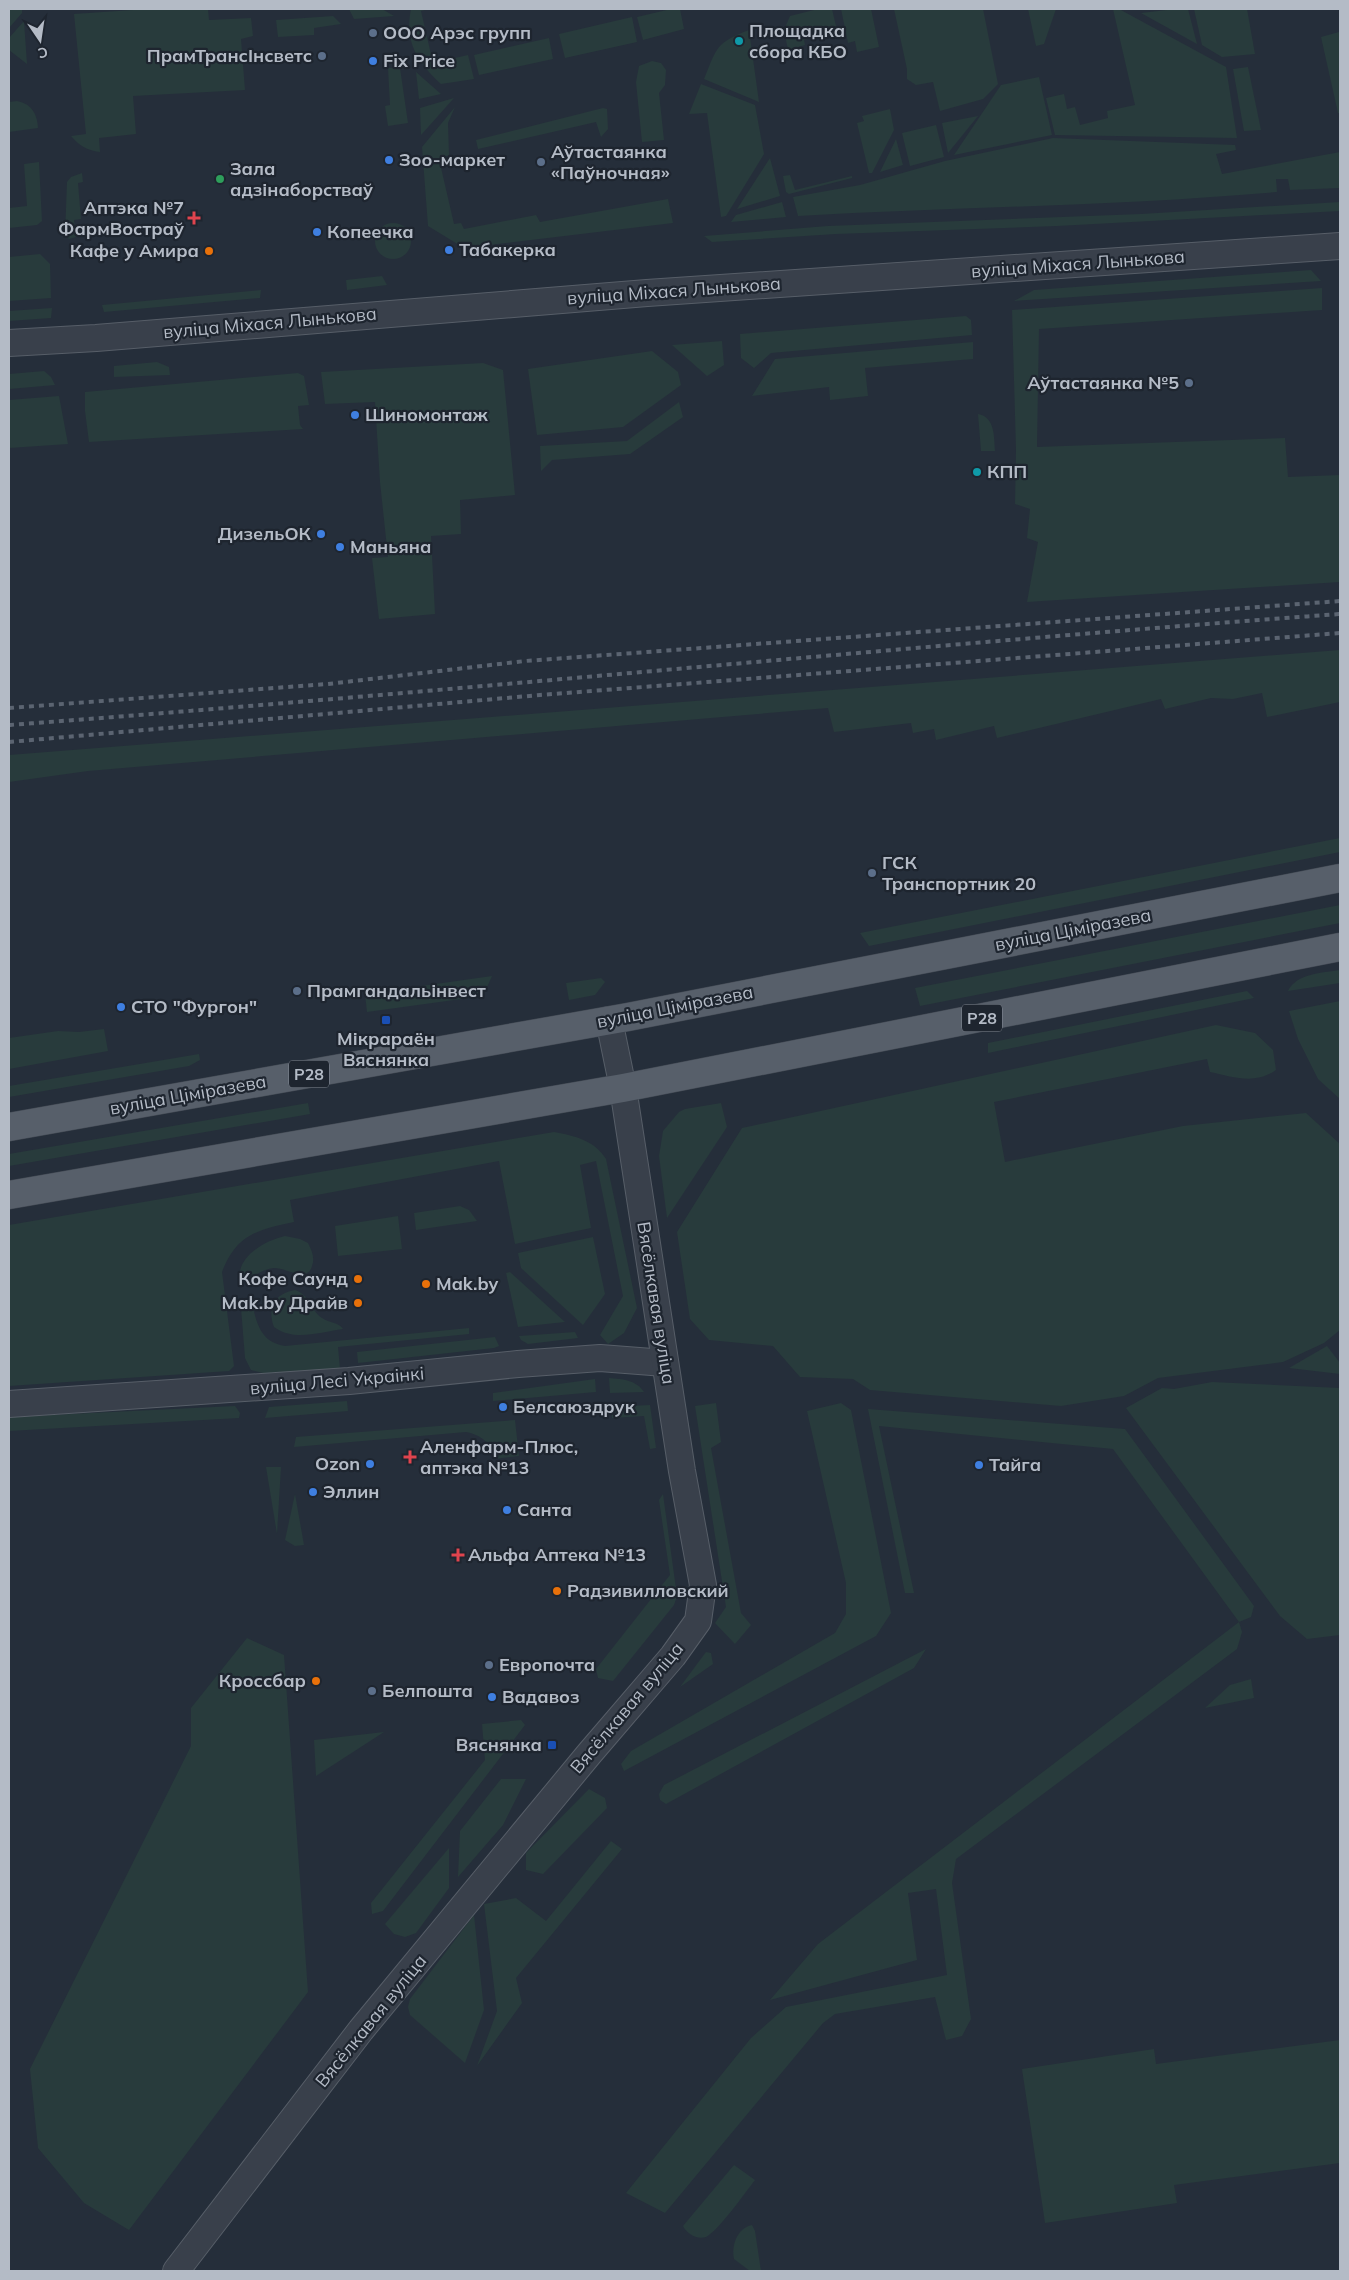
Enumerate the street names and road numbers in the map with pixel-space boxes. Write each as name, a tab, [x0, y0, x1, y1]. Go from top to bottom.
street label: вуліца Міхася Лынькова	[970, 245, 1186, 282]
street label: вуліца Міхася Лынькова	[566, 272, 782, 309]
street label: вуліца Міхася Лынькова	[162, 302, 378, 343]
street label: вуліца Ціміразева	[993, 903, 1153, 956]
street label: вуліца Ціміразева	[595, 980, 755, 1033]
road number: Р28	[962, 1004, 1002, 1032]
road number: Р28	[289, 1060, 329, 1088]
street label: вуліца Ціміразева	[108, 1069, 268, 1120]
street label: Вясёлкавая вуліца	[632, 1220, 681, 1386]
street label: вуліца Лесі Украінкі	[249, 1361, 425, 1400]
street label: Вясёлкавая вуліца	[565, 1637, 688, 1778]
street label: Вясёлкавая вуліца	[310, 1950, 431, 2092]

